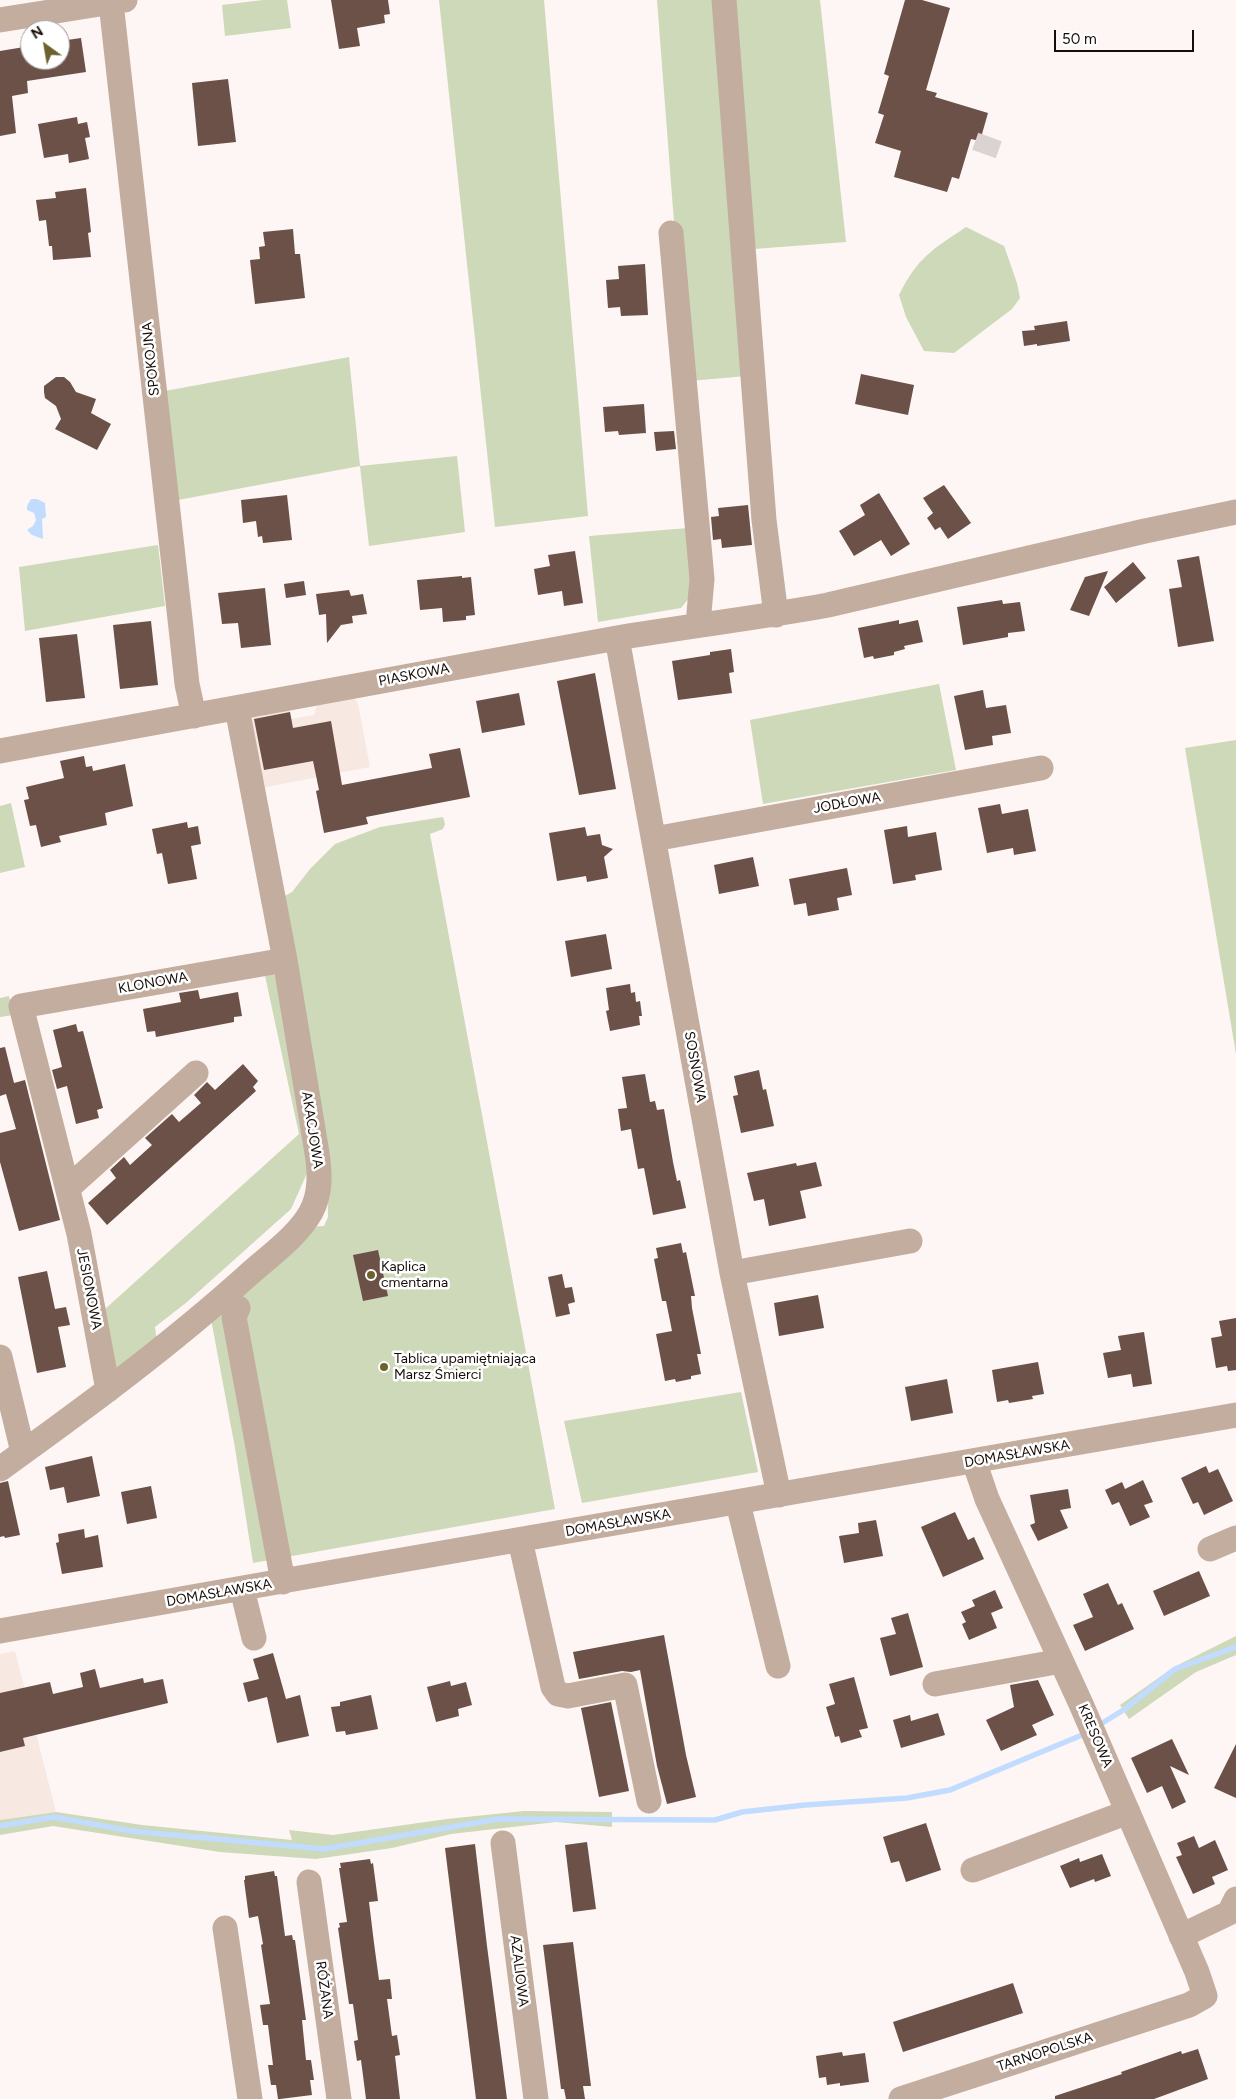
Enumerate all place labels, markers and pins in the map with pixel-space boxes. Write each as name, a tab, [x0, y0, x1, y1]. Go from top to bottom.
place label: Kaplica cmentarna	[381, 1259, 448, 1292]
marker: Kaplica cmentarna	[365, 1269, 377, 1281]
place label: Tablica upamiętniająca Marsz Śmierci	[394, 1351, 536, 1384]
marker: Tablica upamiętniająca Marsz Śmierci	[378, 1361, 390, 1373]

